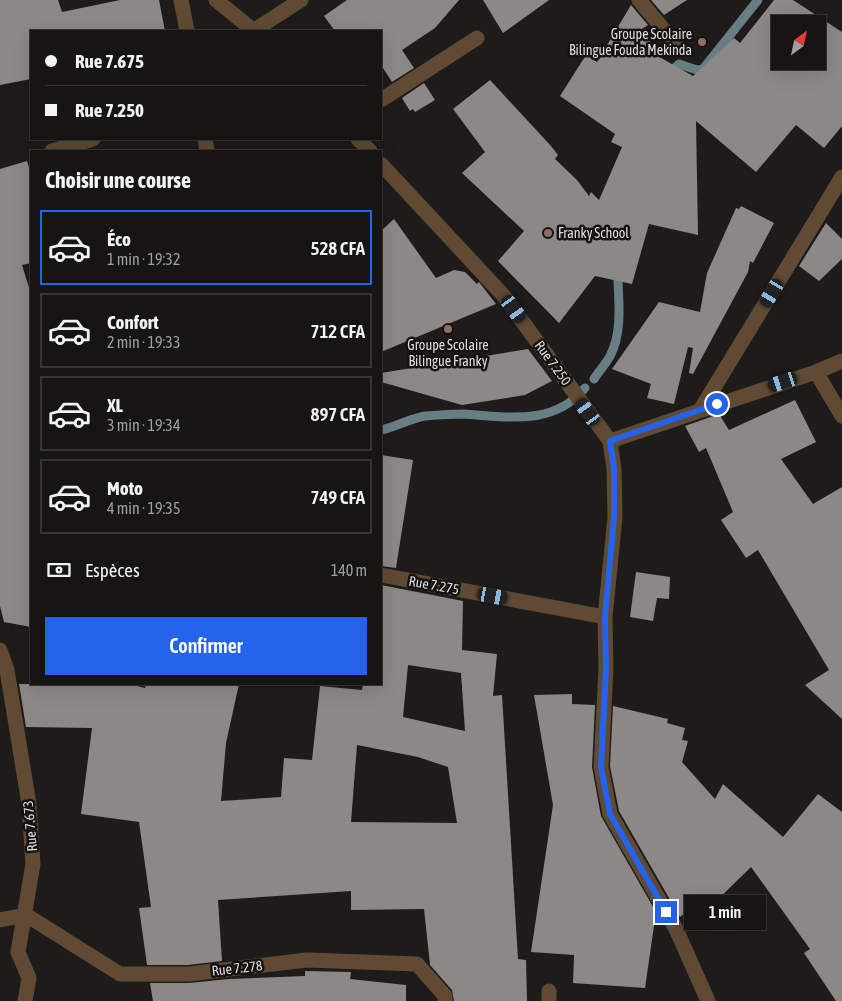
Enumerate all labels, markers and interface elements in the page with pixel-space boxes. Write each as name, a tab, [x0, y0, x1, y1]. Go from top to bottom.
north arrow	[771, 15, 826, 70]
map controls	[771, 15, 826, 70]
place label: Groupe Scolaire Bilingue Fouda Mekinda	[569, 26, 692, 58]
marker: Groupe Scolaire Bilingue Fouda Mekinda	[696, 36, 708, 48]
text: Rue 7.675	[75, 50, 144, 72]
text: Rue 7.250	[75, 99, 144, 121]
text: Choisir une course	[45, 167, 191, 193]
icon: car	[47, 225, 92, 270]
place label: Franky School	[558, 225, 629, 241]
marker: Franky School	[542, 227, 554, 239]
text: Éco	[107, 228, 131, 250]
text: 528 CFA	[310, 237, 365, 259]
text: 1 min · 19:32	[107, 250, 180, 268]
car	[757, 276, 786, 310]
car	[499, 292, 528, 326]
icon: car	[47, 308, 92, 353]
text: Confort	[107, 311, 159, 333]
text: 712 CFA	[310, 320, 365, 342]
marker: Groupe Scolaire Bilingue Franky	[442, 323, 454, 335]
text: 2 min · 19:33	[107, 333, 180, 351]
place label: Groupe Scolaire Bilingue Franky	[407, 337, 489, 369]
street label: Rue 7.250	[532, 338, 575, 389]
car	[766, 370, 799, 394]
icon: car	[47, 391, 92, 436]
route start	[706, 393, 728, 415]
text: XL	[107, 394, 123, 416]
car	[573, 395, 602, 429]
text: 897 CFA	[310, 403, 365, 425]
text: 3 min · 19:34	[107, 416, 180, 434]
icon: car	[47, 474, 92, 519]
text: Moto	[107, 477, 143, 499]
text: 749 CFA	[310, 486, 365, 508]
text: 4 min · 19:35	[107, 499, 180, 517]
icon: cash	[45, 556, 73, 584]
text: Espèces	[85, 559, 140, 581]
text: 140 m	[331, 561, 367, 579]
street label: Rue 7.275	[408, 573, 460, 597]
car	[476, 586, 509, 606]
button: Confirmer	[45, 617, 367, 675]
street label: Rue 7.673	[20, 800, 40, 852]
callout: 1 min	[684, 894, 766, 930]
route end	[655, 901, 677, 923]
text: 1 min	[709, 903, 741, 921]
street label: Rue 7.278	[211, 957, 264, 979]

